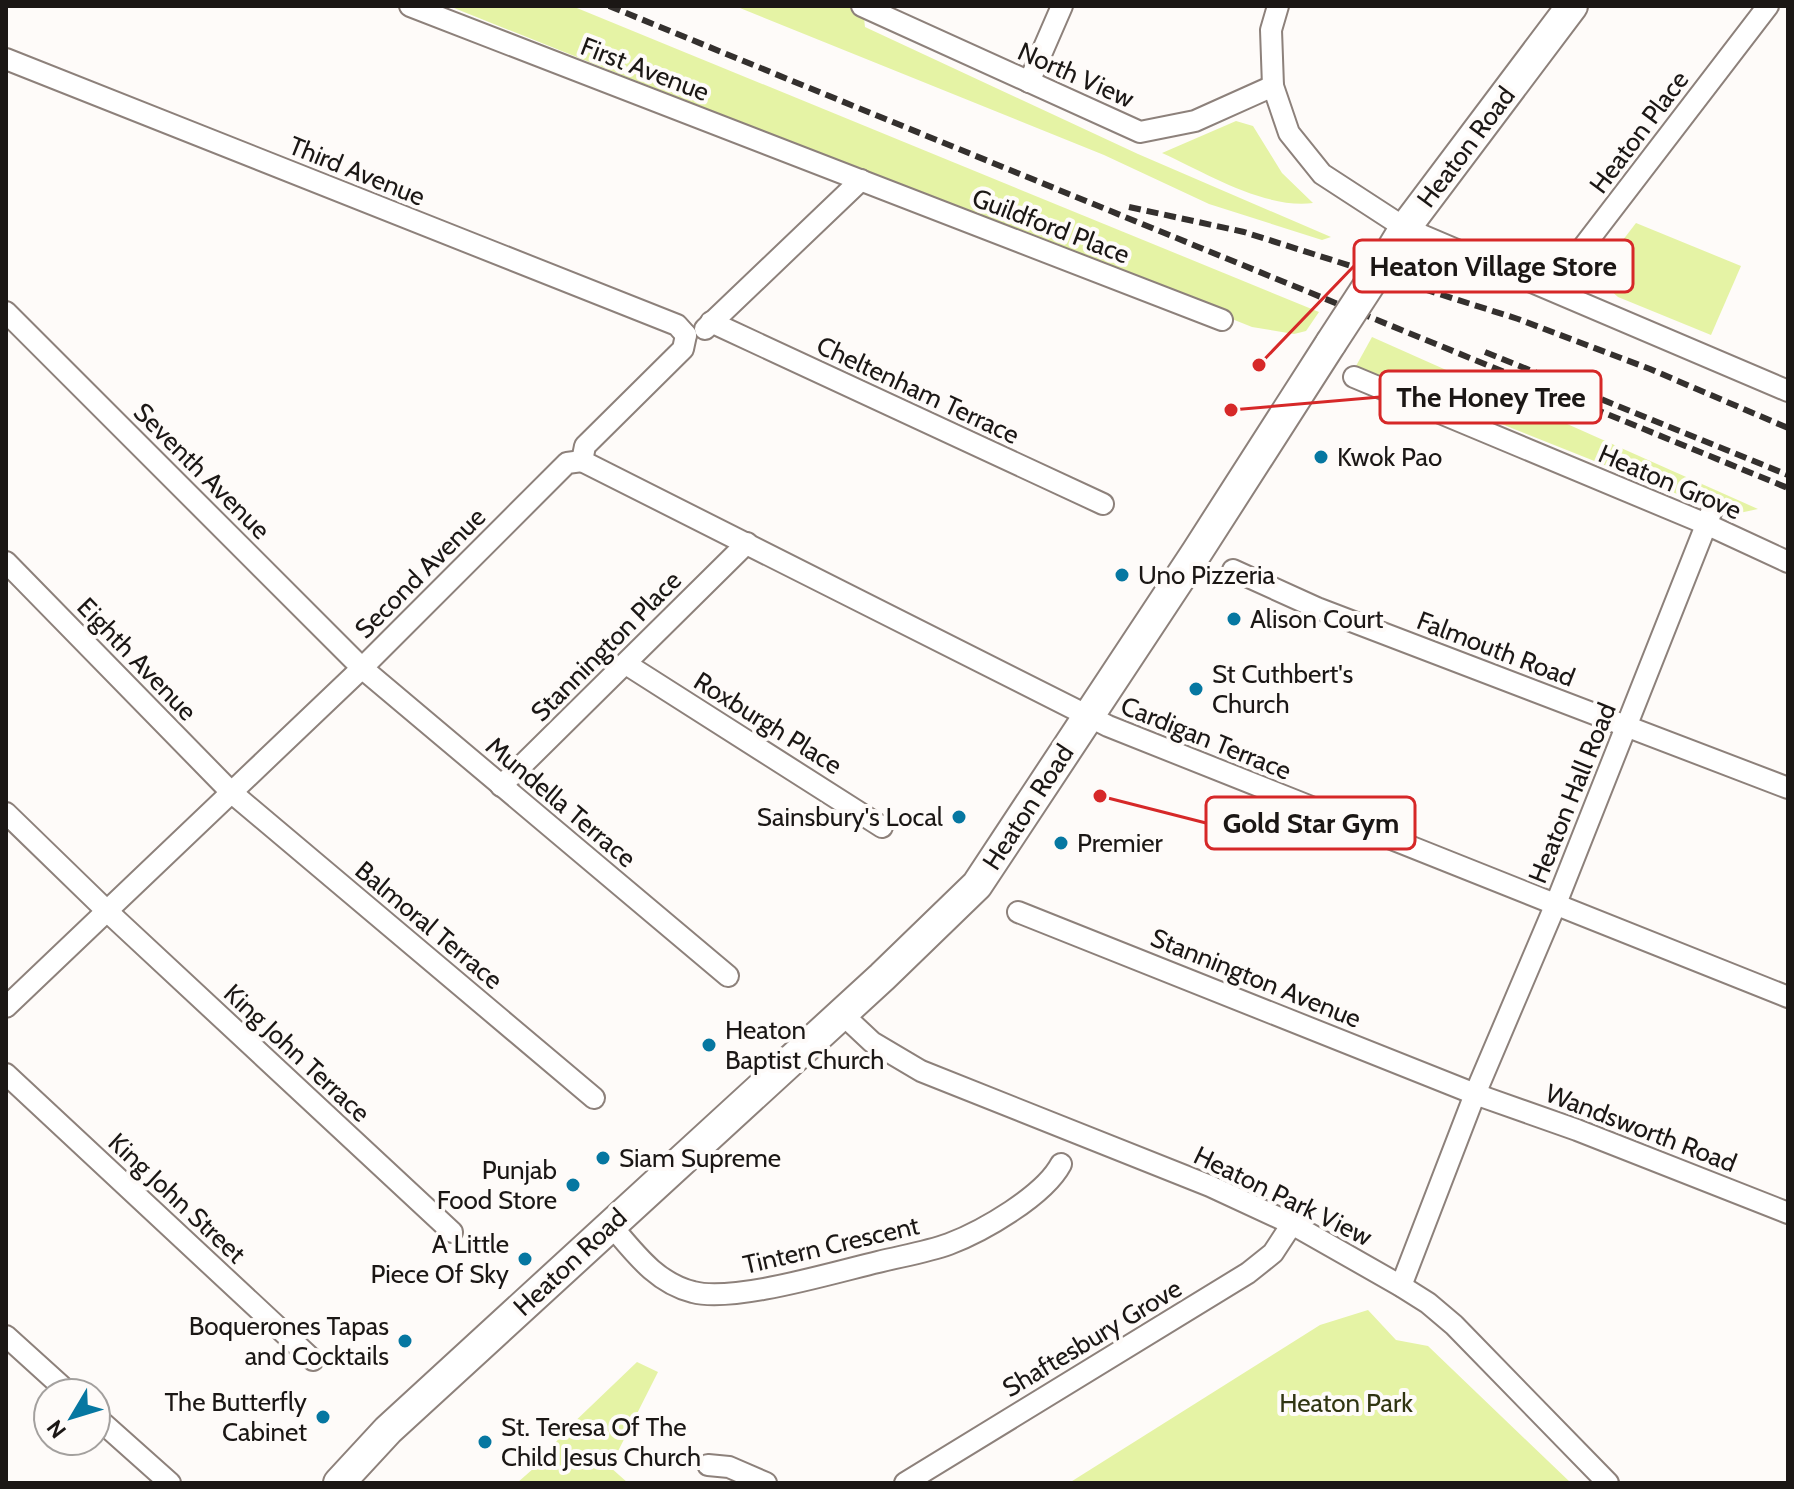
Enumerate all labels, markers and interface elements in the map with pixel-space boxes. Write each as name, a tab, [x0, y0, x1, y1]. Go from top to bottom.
street label: First Avenue	[576, 30, 714, 108]
street label: North View	[1013, 35, 1139, 115]
street label: Heaton Place	[1583, 64, 1695, 200]
street label: Heaton Road	[1410, 80, 1522, 214]
street label: Third Avenue	[284, 129, 430, 213]
street label: Guildford Place	[968, 181, 1134, 271]
callout: Heaton Village Store	[1354, 240, 1633, 292]
text: Heaton Village Store	[1369, 249, 1617, 283]
street label: Cheltenham Terrace	[812, 329, 1024, 451]
callout: The Honey Tree	[1380, 371, 1601, 423]
text: The Honey Tree	[1396, 380, 1586, 414]
street label: Seventh Avenue	[127, 396, 277, 546]
street label: Heaton Grove	[1594, 438, 1746, 526]
place label: Kwok Pao	[1337, 441, 1442, 473]
marker: Kwok Pao	[1312, 448, 1330, 466]
street label: Second Avenue	[348, 501, 492, 645]
place label: Uno Pizzeria	[1138, 559, 1276, 591]
street label: Stannington Place	[524, 564, 688, 728]
marker: Uno Pizzeria	[1113, 566, 1131, 584]
street label: Eighth Avenue	[70, 591, 204, 727]
place label: Alison Court	[1250, 603, 1384, 635]
street label: Falmouth Road	[1413, 604, 1579, 694]
marker: Alison Court	[1225, 610, 1243, 628]
place label: St Cuthbert's Church	[1212, 658, 1353, 720]
street label: Roxburgh Place	[688, 665, 848, 781]
marker: St Cuthbert's Church	[1187, 680, 1205, 698]
street label: Cardigan Terrace	[1116, 689, 1296, 787]
street label: Heaton Hall Road	[1521, 698, 1623, 888]
street label: Mundella Terrace	[479, 730, 643, 874]
street label: Heaton Road	[976, 738, 1080, 876]
callout: Gold Star Gym	[1206, 797, 1415, 849]
place label: Sainsbury's Local	[757, 801, 943, 833]
text: Gold Star Gym	[1223, 806, 1399, 840]
marker: Sainsbury's Local	[950, 808, 968, 826]
place label: Premier	[1077, 827, 1163, 859]
marker: Premier	[1052, 834, 1070, 852]
street label: Balmoral Terrace	[349, 854, 509, 996]
street label: Stannington Avenue	[1146, 921, 1366, 1035]
street label: King John Terrace	[217, 977, 377, 1129]
place label: Heaton Baptist Church	[725, 1014, 884, 1076]
marker: Heaton Baptist Church	[700, 1036, 718, 1054]
street label: Wandsworth Road	[1541, 1077, 1741, 1179]
street label: King John Street	[102, 1126, 252, 1270]
street label: Heaton Park View	[1189, 1139, 1377, 1253]
place label: Siam Supreme	[619, 1142, 781, 1174]
marker: Siam Supreme	[594, 1149, 612, 1167]
place label: Punjab Food Store	[437, 1154, 557, 1216]
marker: Punjab Food Store	[564, 1176, 582, 1194]
street label: Heaton Road	[507, 1201, 633, 1323]
street label: Tintern Crescent	[740, 1209, 922, 1281]
place label: A Little Piece Of Sky	[371, 1228, 509, 1290]
marker: A Little Piece Of Sky	[516, 1250, 534, 1268]
street label: Shaftesbury Grove	[997, 1272, 1187, 1404]
place label: Boquerones Tapas and Cocktails	[189, 1310, 389, 1372]
marker: Boquerones Tapas and Cocktails	[396, 1332, 414, 1350]
north arrow	[32, 1377, 112, 1457]
place label: The Butterfly Cabinet	[164, 1386, 307, 1448]
park label: Heaton Park	[1279, 1387, 1413, 1419]
marker: The Butterfly Cabinet	[314, 1408, 332, 1426]
place label: St. Teresa Of The Child Jesus Church	[501, 1411, 701, 1473]
text: N	[41, 1415, 72, 1443]
marker: St. Teresa Of The Child Jesus Church	[476, 1433, 494, 1451]

